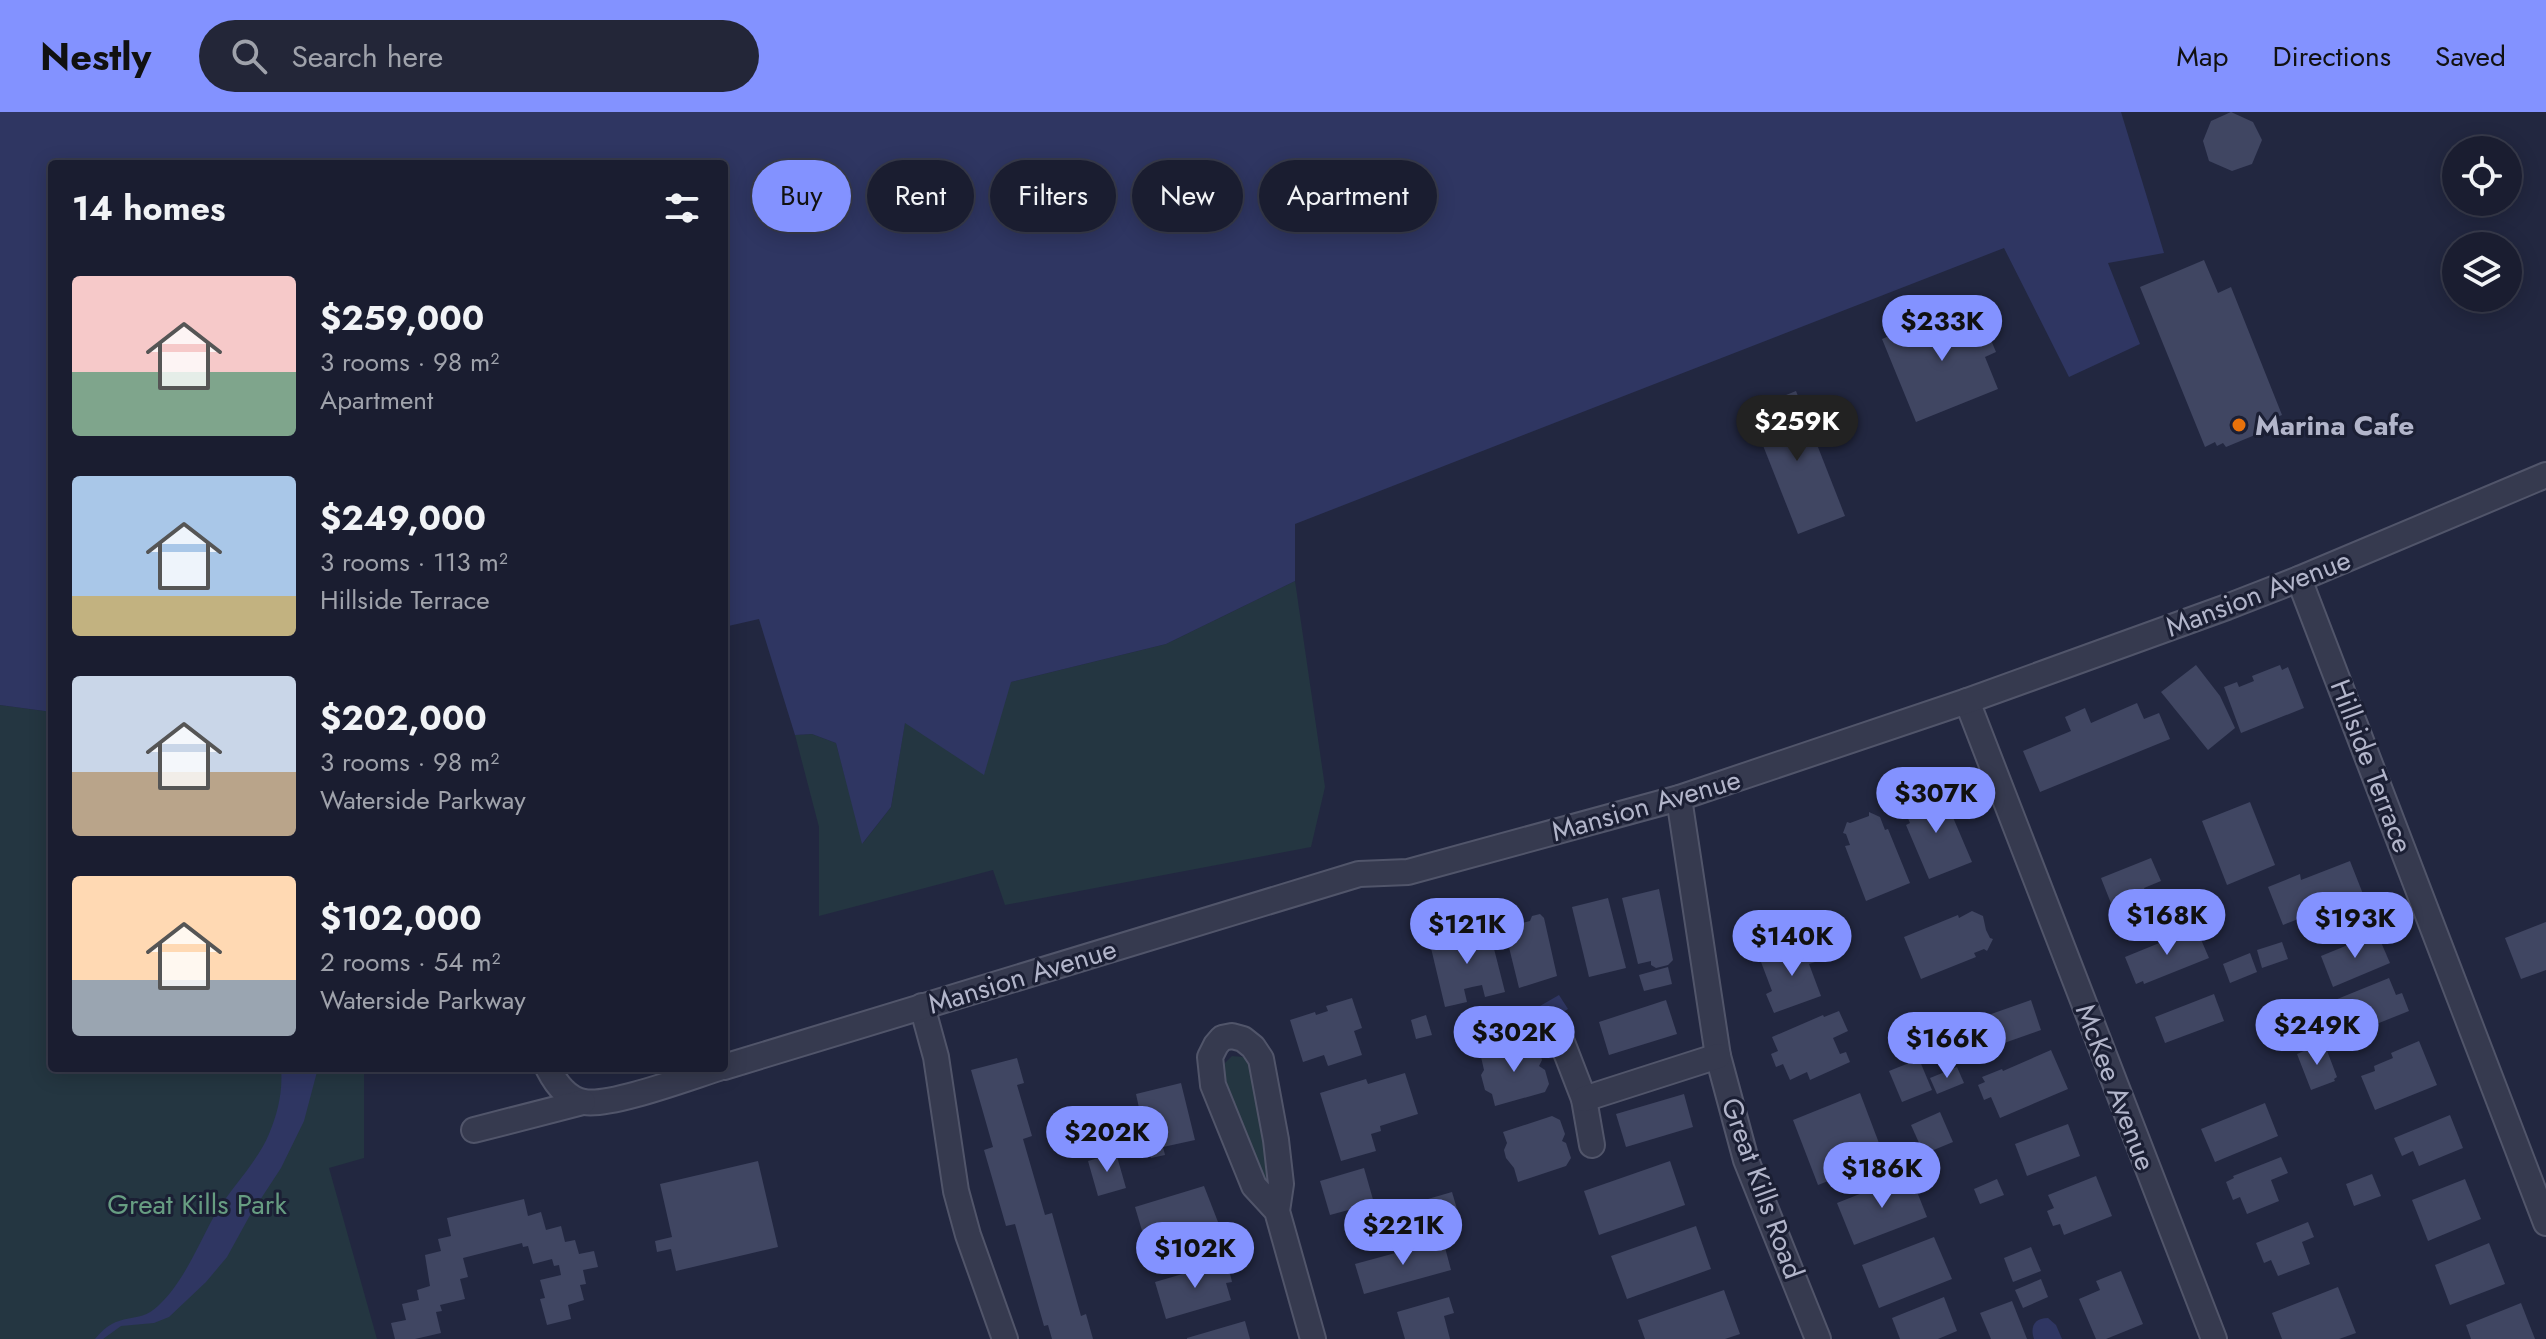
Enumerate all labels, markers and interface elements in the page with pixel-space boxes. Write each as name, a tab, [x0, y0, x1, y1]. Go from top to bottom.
search box	[199, 20, 759, 92]
text: Nestly	[40, 29, 151, 84]
icon: search	[227, 34, 271, 78]
text: Search here	[291, 35, 443, 78]
text: Map	[2176, 36, 2228, 77]
text: Directions	[2272, 36, 2391, 77]
text: Saved	[2435, 36, 2506, 77]
map controls	[2442, 136, 2522, 312]
button: locate	[2442, 136, 2522, 216]
chip: Buy	[752, 160, 851, 232]
chip: Rent	[867, 160, 974, 232]
chip: Filters	[990, 160, 1116, 232]
chip: New	[1132, 160, 1243, 232]
chip: Apartment	[1259, 160, 1437, 232]
text: 14 homes	[72, 184, 226, 233]
icon: filters	[660, 186, 704, 230]
button: layers	[2442, 232, 2522, 312]
text: $259,000	[320, 294, 484, 343]
pin: $233K	[1886, 295, 1998, 363]
text: $233K	[1900, 302, 1984, 340]
icon: home	[136, 308, 232, 404]
text: 3 rooms · 98 m²	[320, 343, 499, 381]
text: Apartment	[320, 381, 433, 419]
pin: $259K	[1741, 395, 1853, 463]
text: $259K	[1754, 402, 1840, 440]
place label: Marina Cafe	[2255, 405, 2414, 446]
marker: Marina Cafe	[2230, 416, 2248, 434]
text: $249,000	[320, 494, 486, 543]
icon: home	[136, 508, 232, 604]
street label: Mansion Avenue	[2160, 539, 2357, 648]
text: 3 rooms · 113 m²	[320, 543, 508, 581]
text: Hillside Terrace	[320, 581, 490, 619]
street label: Hillside Terrace	[2320, 674, 2423, 859]
text: $202,000	[320, 694, 487, 743]
icon: home	[136, 708, 232, 804]
text: 3 rooms · 98 m²	[320, 743, 499, 781]
street label: Mansion Avenue	[1547, 759, 1746, 852]
pin: $307K	[1880, 767, 1992, 835]
text: $307K	[1894, 774, 1978, 812]
text: Waterside Parkway	[320, 781, 526, 819]
pin: $168K	[2111, 889, 2223, 957]
pin: $193K	[2299, 892, 2411, 960]
text: $102,000	[320, 894, 482, 943]
text: $168K	[2126, 896, 2208, 934]
pin: $121K	[1411, 898, 1523, 966]
text: $193K	[2314, 899, 2396, 937]
text: $121K	[1428, 905, 1506, 943]
icon: home	[136, 908, 232, 1004]
pin: $140K	[1736, 910, 1848, 978]
text: $140K	[1751, 917, 1833, 955]
street label: Mansion Avenue	[923, 928, 1121, 1025]
text: 2 rooms · 54 m²	[320, 943, 501, 981]
text: Waterside Parkway	[320, 981, 526, 1019]
street label: McKee Avenue	[2065, 998, 2166, 1176]
pin: $249K	[2261, 999, 2373, 1067]
pin: $302K	[1458, 1006, 1570, 1074]
text: $249K	[2274, 1006, 2360, 1044]
pin: $166K	[1891, 1012, 2003, 1080]
text: $302K	[1472, 1013, 1556, 1051]
text: $166K	[1906, 1019, 1988, 1057]
street label: Great Kills Road	[1711, 1092, 1814, 1284]
pin: $202K	[1051, 1106, 1163, 1174]
text: $202K	[1064, 1113, 1150, 1151]
pin: $186K	[1826, 1142, 1938, 1210]
text: $186K	[1841, 1149, 1923, 1187]
park label: Great Kills Park	[107, 1184, 287, 1225]
pin: $221K	[1347, 1199, 1459, 1267]
text: $221K	[1362, 1206, 1444, 1244]
pin: $102K	[1139, 1222, 1251, 1290]
text: $102K	[1154, 1229, 1236, 1267]

